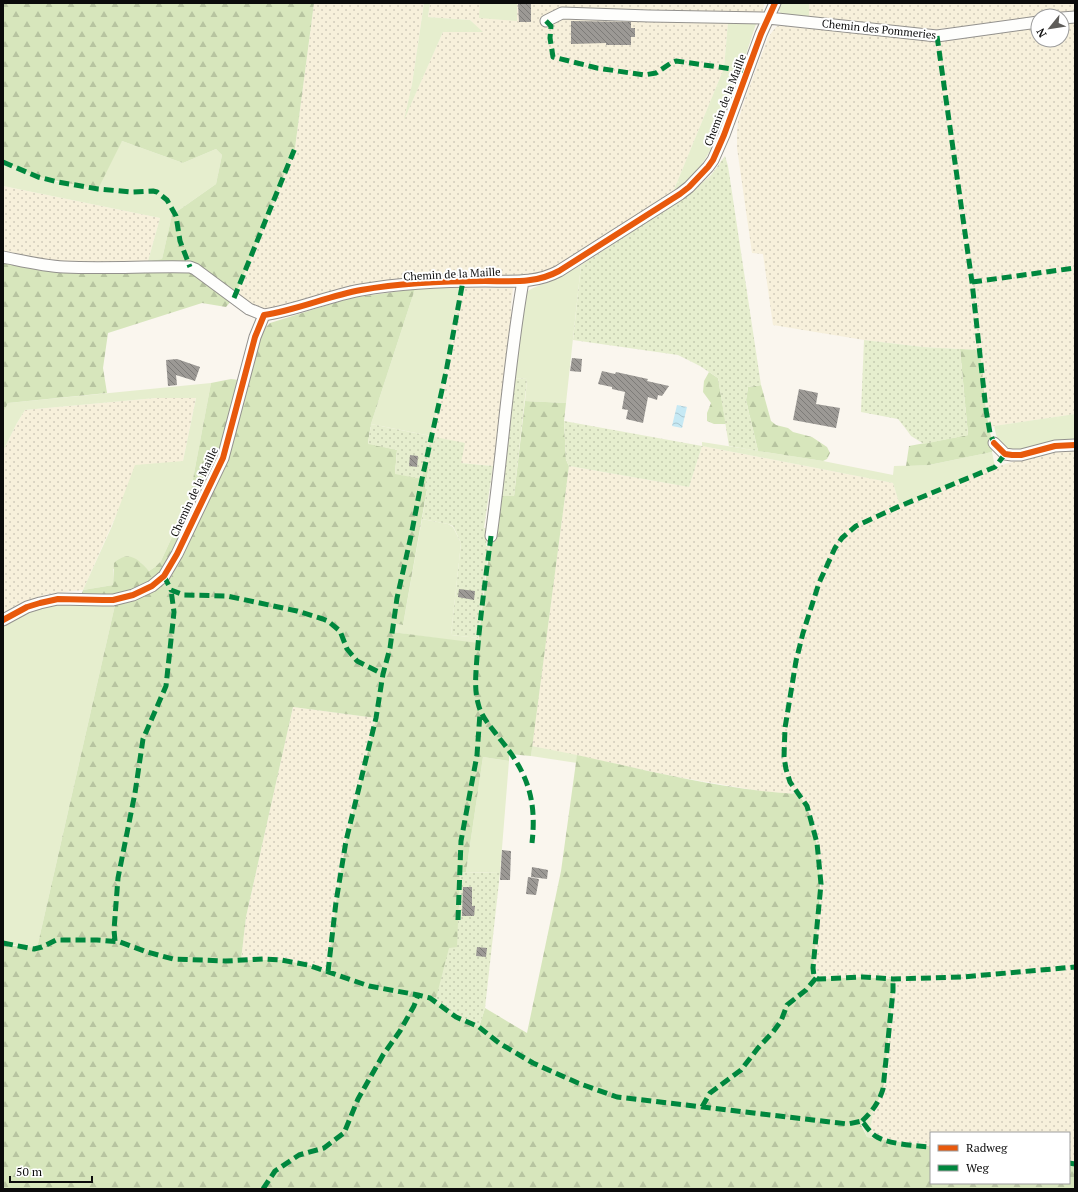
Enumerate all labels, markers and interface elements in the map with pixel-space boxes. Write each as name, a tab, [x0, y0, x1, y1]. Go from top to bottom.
north arrow	[1030, 8, 1070, 48]
street label: Chemin des Pommeries	[821, 16, 937, 42]
text: N	[1033, 25, 1049, 40]
street label: Chemin de la Maille	[701, 52, 749, 148]
street label: Chemin de la Maille	[403, 264, 502, 284]
street label: Chemin de la Maille	[167, 444, 221, 539]
legend	[930, 1132, 1070, 1184]
text: Radweg	[966, 1140, 1008, 1155]
scale bar	[10, 1158, 92, 1184]
text: Weg	[966, 1160, 989, 1175]
text: 50 m	[16, 1164, 43, 1179]

